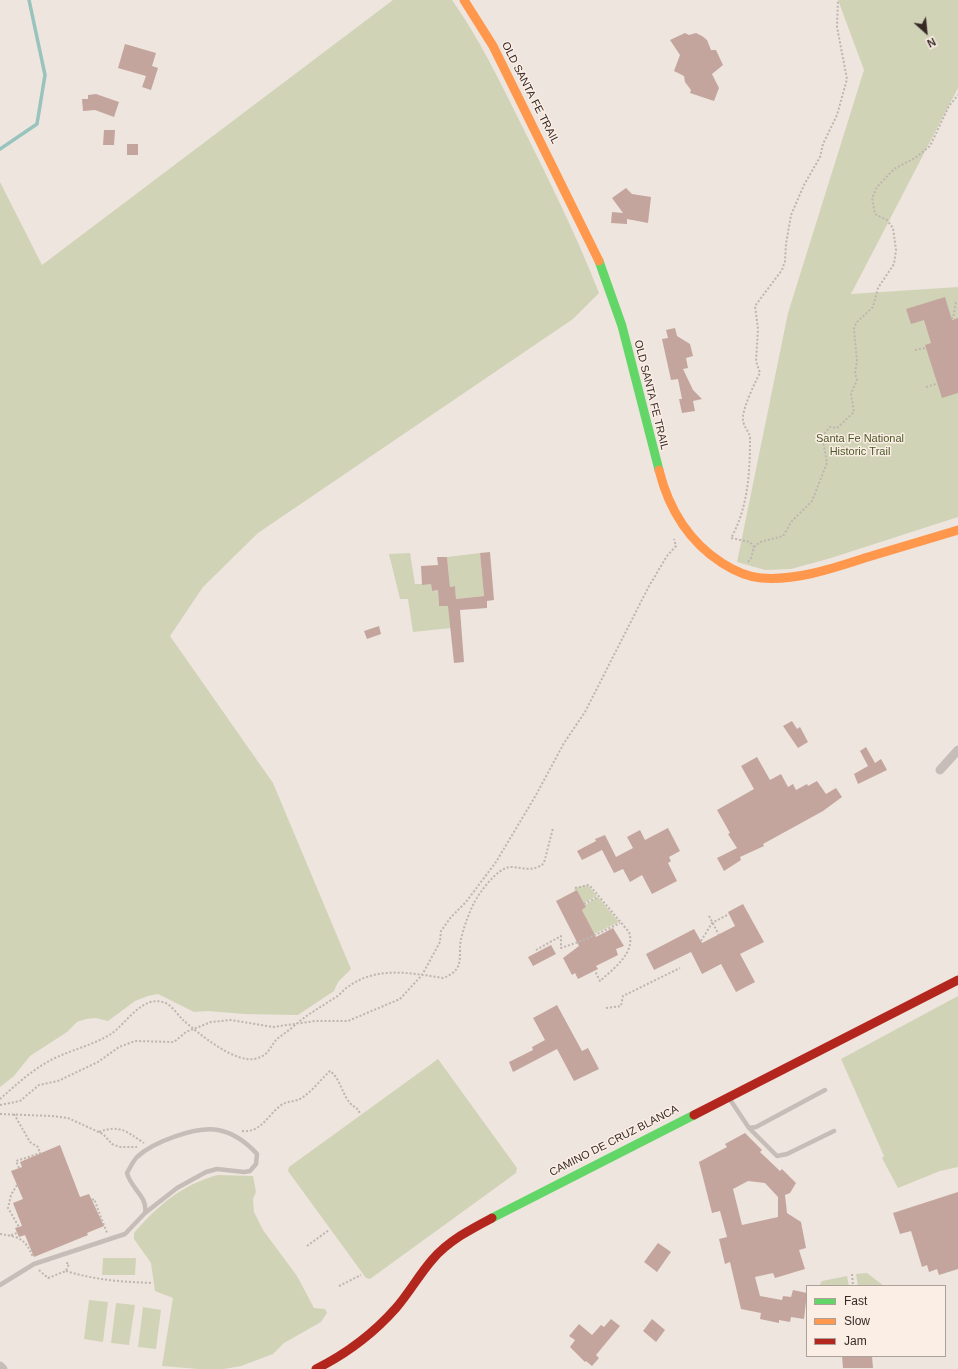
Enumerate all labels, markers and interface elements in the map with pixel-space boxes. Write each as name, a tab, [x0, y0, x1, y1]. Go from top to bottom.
north arrow	[906, 12, 946, 52]
text: N	[925, 36, 938, 50]
street label: OLD SANTA FE TRAIL	[498, 40, 562, 146]
street label: OLD SANTA FE TRAIL	[631, 339, 671, 451]
park label: Santa Fe National Historic Trail	[816, 432, 904, 458]
street label: CAMINO DE CRUZ BLANCA	[547, 1103, 681, 1179]
legend	[806, 1285, 946, 1357]
text: Fast	[844, 1294, 867, 1308]
text: Slow	[844, 1314, 870, 1328]
text: Jam	[844, 1334, 867, 1348]

